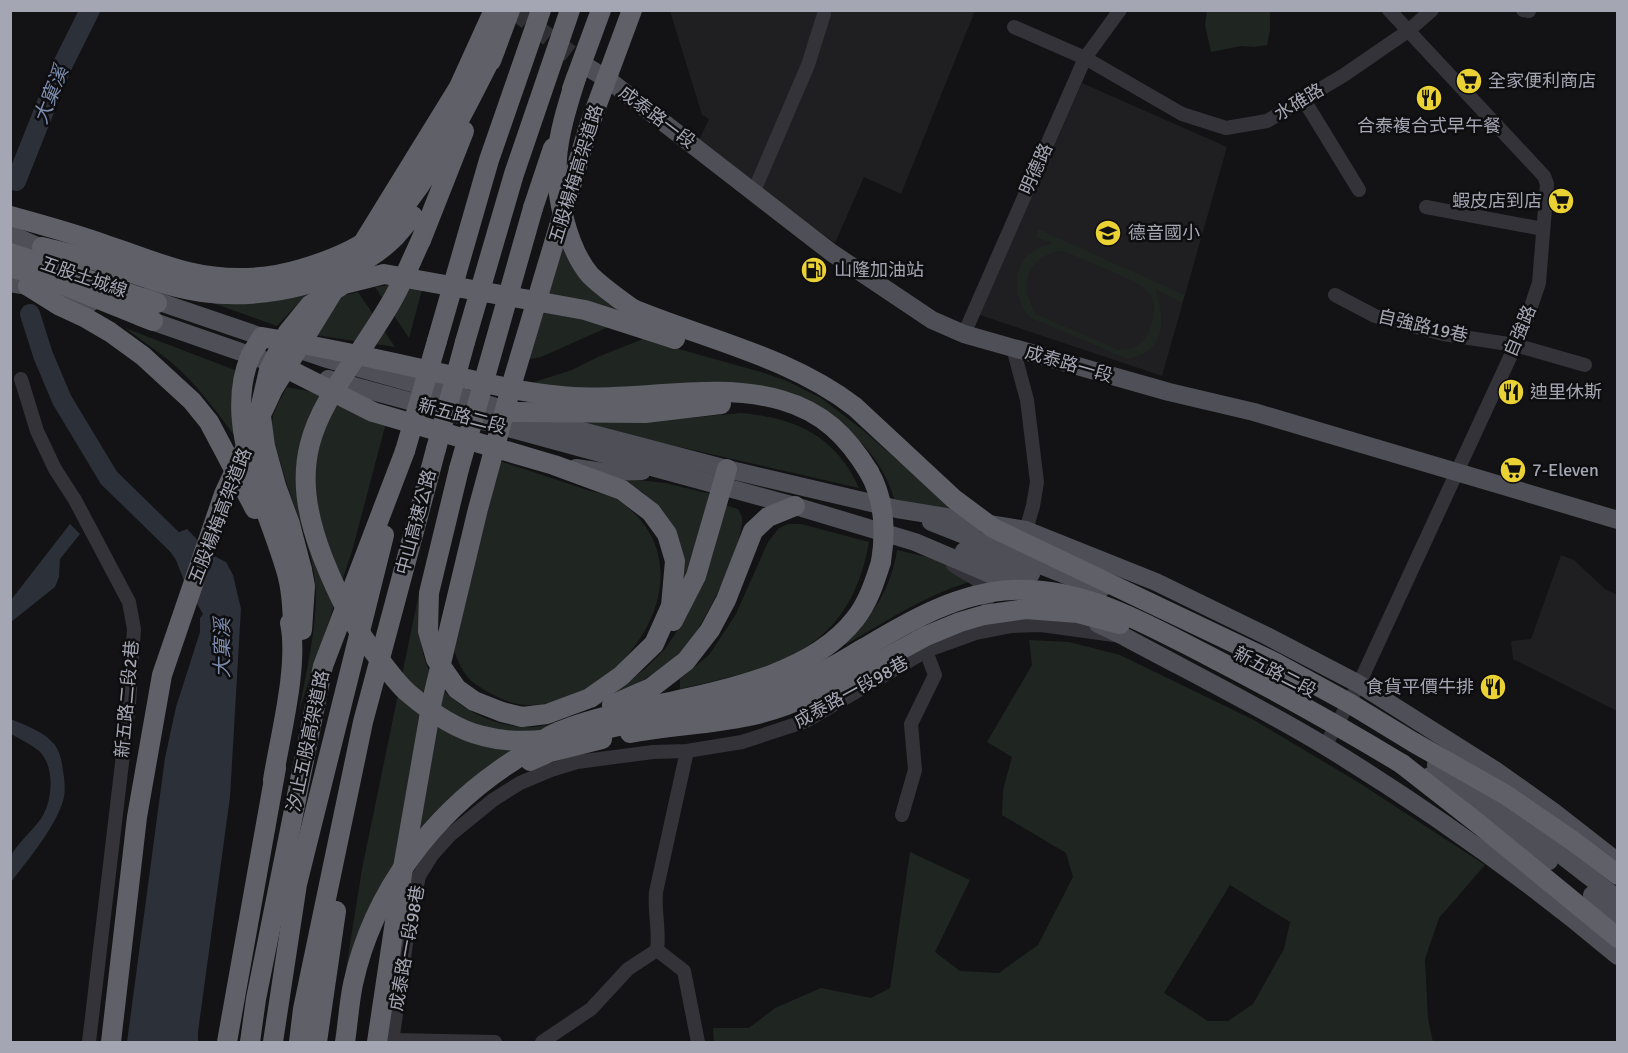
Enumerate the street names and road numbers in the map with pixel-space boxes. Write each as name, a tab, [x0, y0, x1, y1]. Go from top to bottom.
street label: 水碓路	[1270, 79, 1328, 125]
street label: 成泰路一段	[614, 81, 700, 153]
street label: 五股楊梅高架道路	[544, 102, 608, 246]
street label: 明德路	[1015, 140, 1057, 198]
street label: 五股土城線	[38, 252, 130, 302]
street label: 自強路	[1499, 302, 1541, 360]
street label: 自強路19巷	[1376, 305, 1470, 347]
street label: 成泰路一段	[1023, 341, 1115, 387]
street label: 新五路二段	[416, 394, 508, 438]
street label: 五股楊梅高架道路	[184, 445, 256, 587]
street label: 中山高速公路	[391, 467, 441, 577]
street label: 新五路二段2巷	[111, 639, 143, 759]
street label: 新五路二段	[1230, 642, 1320, 702]
street label: 成泰路一段98巷	[790, 651, 912, 733]
street label: 汐止五股高架道路	[282, 668, 334, 814]
street label: 成泰路一段98巷	[385, 883, 429, 1013]

